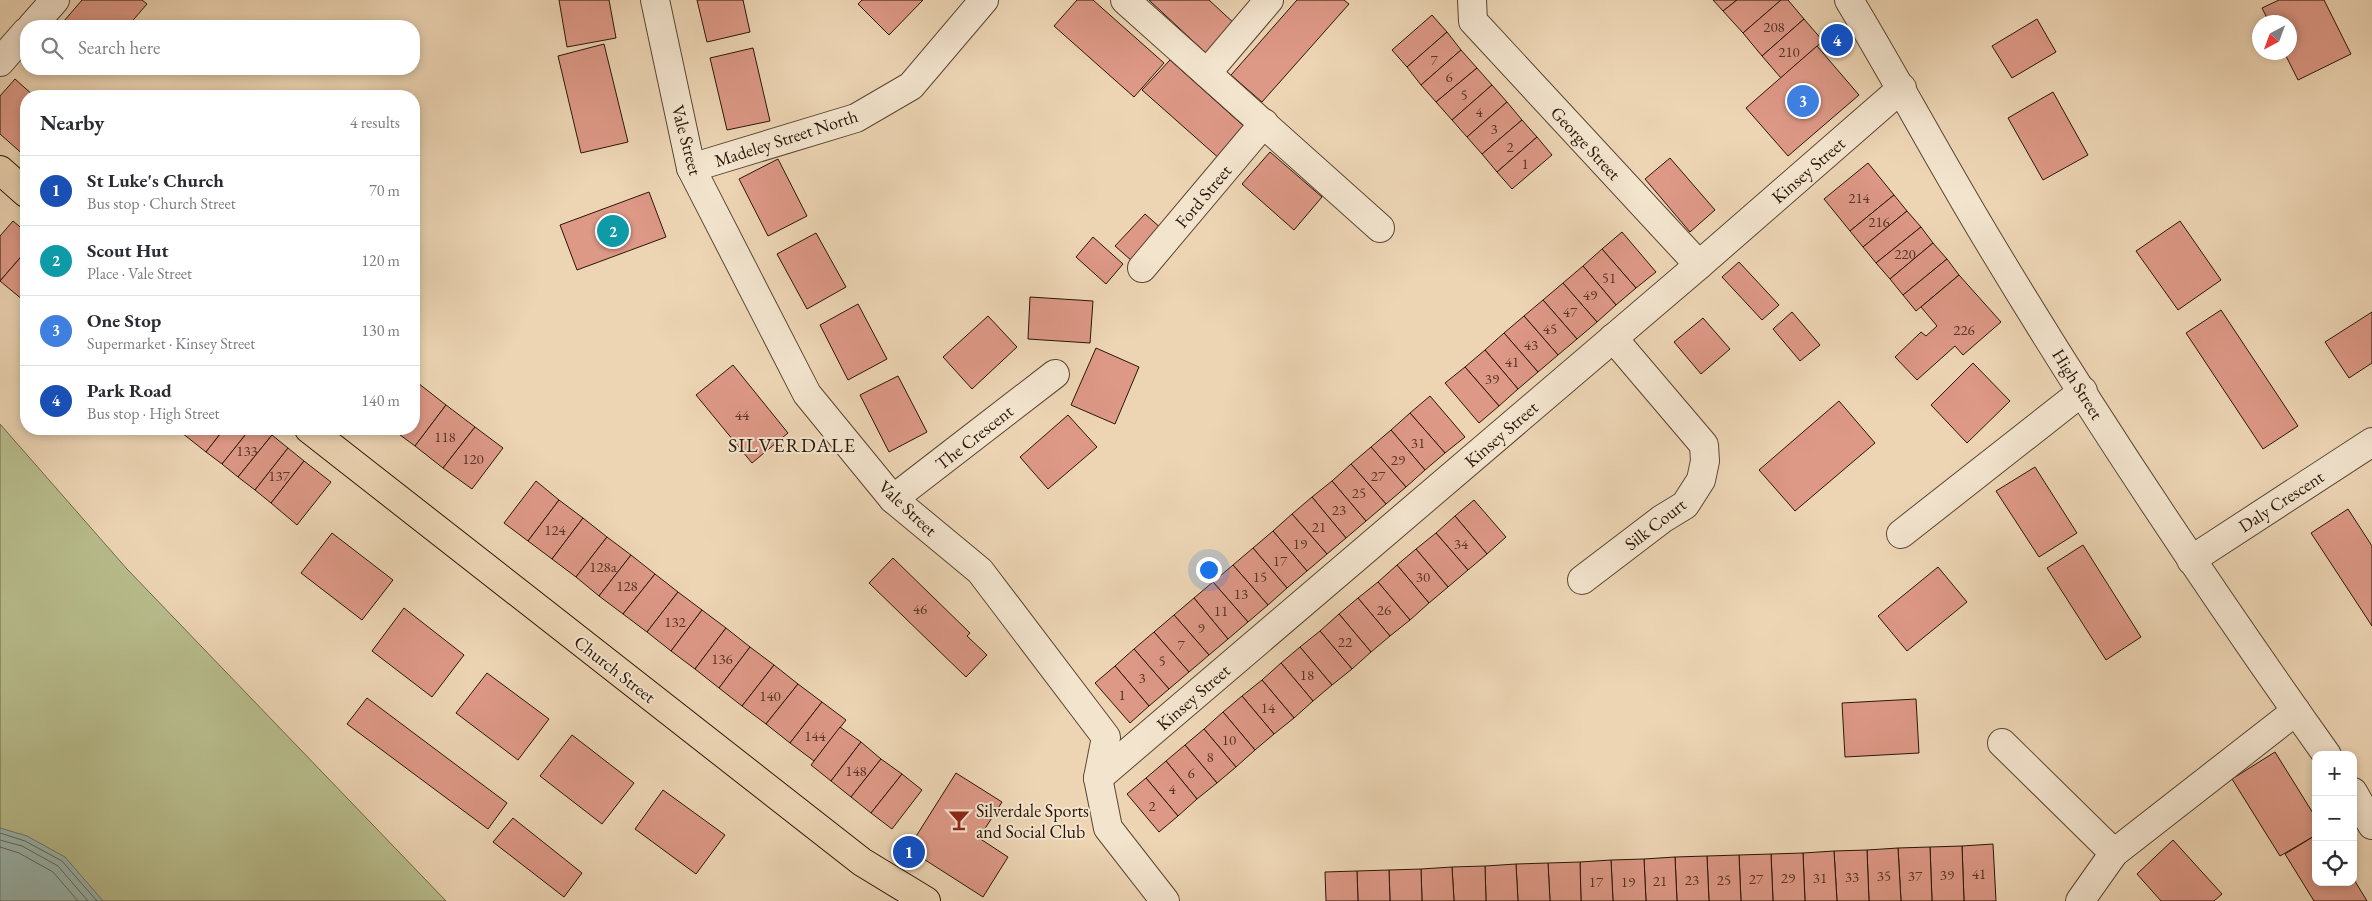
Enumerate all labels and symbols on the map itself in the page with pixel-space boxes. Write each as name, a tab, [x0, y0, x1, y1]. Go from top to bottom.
north arrow	[2252, 15, 2297, 60]
house number: 208	[1763, 17, 1785, 36]
pin: 4	[1821, 21, 1853, 59]
house number: 210	[1778, 42, 1800, 61]
house number: 7	[1430, 50, 1438, 69]
house number: 6	[1445, 67, 1453, 86]
pin: 3	[1787, 82, 1819, 120]
house number: 5	[1460, 85, 1468, 104]
street label: George Street	[1546, 101, 1626, 185]
street label: Vale Street	[667, 102, 708, 178]
house number: 4	[1475, 102, 1483, 121]
street label: Madeley Street North	[711, 104, 861, 172]
house number: 3	[1490, 119, 1498, 138]
street label: Kinsey Street	[1766, 132, 1850, 208]
house number: 2	[1506, 137, 1514, 156]
house number: 1	[1521, 154, 1529, 173]
street label: Ford Street	[1170, 159, 1236, 232]
house number: 214	[1848, 188, 1871, 207]
pin: 2	[597, 212, 629, 250]
house number: 216	[1868, 212, 1890, 231]
house number: 220	[1894, 244, 1916, 263]
house number: 51	[1602, 268, 1616, 287]
house number: 49	[1583, 285, 1597, 304]
house number: 47	[1563, 302, 1578, 321]
house number: 45	[1543, 319, 1557, 338]
house number: 226	[1953, 320, 1975, 339]
house number: 43	[1524, 335, 1538, 354]
street label: High Street	[2047, 344, 2109, 424]
house number: 41	[1505, 352, 1519, 371]
house number: 39	[1485, 369, 1499, 388]
street label: Kinsey Street	[1459, 396, 1543, 472]
street label: The Crescent	[930, 399, 1018, 475]
house number: 44	[735, 405, 750, 424]
house number: 118	[434, 427, 456, 446]
district label: SILVERDALE	[728, 432, 856, 458]
house number: 31	[1411, 433, 1425, 452]
house number: 133	[236, 441, 258, 460]
house number: 120	[462, 449, 484, 468]
house number: 29	[1391, 450, 1405, 469]
street label: Daly Crescent	[2234, 465, 2328, 537]
house number: 137	[268, 466, 291, 485]
house number: 27	[1371, 466, 1386, 485]
street label: Vale Street	[874, 475, 942, 541]
house number: 25	[1352, 483, 1366, 502]
street label: Silk Court	[1620, 493, 1691, 555]
house number: 23	[1332, 500, 1346, 519]
house number: 21	[1312, 517, 1326, 536]
house number: 124	[544, 520, 567, 539]
house number: 19	[1293, 534, 1307, 553]
house number: 34	[1454, 534, 1469, 553]
house number: 17	[1273, 551, 1288, 570]
house number: 128a	[589, 557, 617, 576]
your location	[1196, 557, 1222, 583]
house number: 15	[1253, 567, 1267, 586]
house number: 30	[1416, 567, 1430, 586]
house number: 128	[616, 576, 638, 595]
house number: 13	[1234, 584, 1248, 603]
house number: 46	[913, 599, 927, 618]
house number: 26	[1377, 600, 1391, 619]
house number: 11	[1214, 601, 1228, 620]
house number: 132	[664, 612, 687, 631]
house number: 9	[1197, 618, 1205, 637]
street label: Church Street	[570, 630, 661, 708]
house number: 22	[1338, 632, 1353, 651]
house number: 7	[1177, 635, 1185, 654]
house number: 136	[711, 649, 733, 668]
house number: 5	[1158, 651, 1166, 670]
street label: Kinsey Street	[1151, 659, 1235, 735]
house number: 18	[1300, 665, 1314, 684]
house number: 3	[1138, 668, 1146, 687]
house number: 1	[1118, 685, 1126, 704]
house number: 140	[759, 686, 781, 705]
house number: 14	[1261, 698, 1276, 717]
house number: 144	[804, 726, 827, 745]
house number: 10	[1222, 730, 1236, 749]
house number: 8	[1206, 747, 1214, 766]
house number: 148	[845, 761, 867, 780]
house number: 6	[1187, 763, 1195, 782]
house number: 4	[1168, 779, 1176, 798]
house number: 2	[1148, 796, 1156, 815]
place label: Silverdale Sports and Social Club	[976, 799, 1089, 843]
bar icon: Silverdale Sports and Social Club	[946, 807, 972, 833]
pin: 1	[893, 833, 925, 871]
house number: 41	[1972, 864, 1986, 883]
house number: 39	[1940, 865, 1954, 884]
house number: 35	[1877, 866, 1891, 885]
house number: 37	[1908, 866, 1923, 885]
house number: 33	[1845, 867, 1859, 886]
house number: 29	[1781, 868, 1795, 887]
house number: 31	[1813, 868, 1827, 887]
house number: 27	[1749, 869, 1764, 888]
house number: 23	[1685, 870, 1699, 889]
house number: 25	[1717, 870, 1731, 889]
house number: 21	[1653, 871, 1667, 890]
house number: 17	[1589, 872, 1604, 891]
house number: 19	[1621, 872, 1635, 891]

